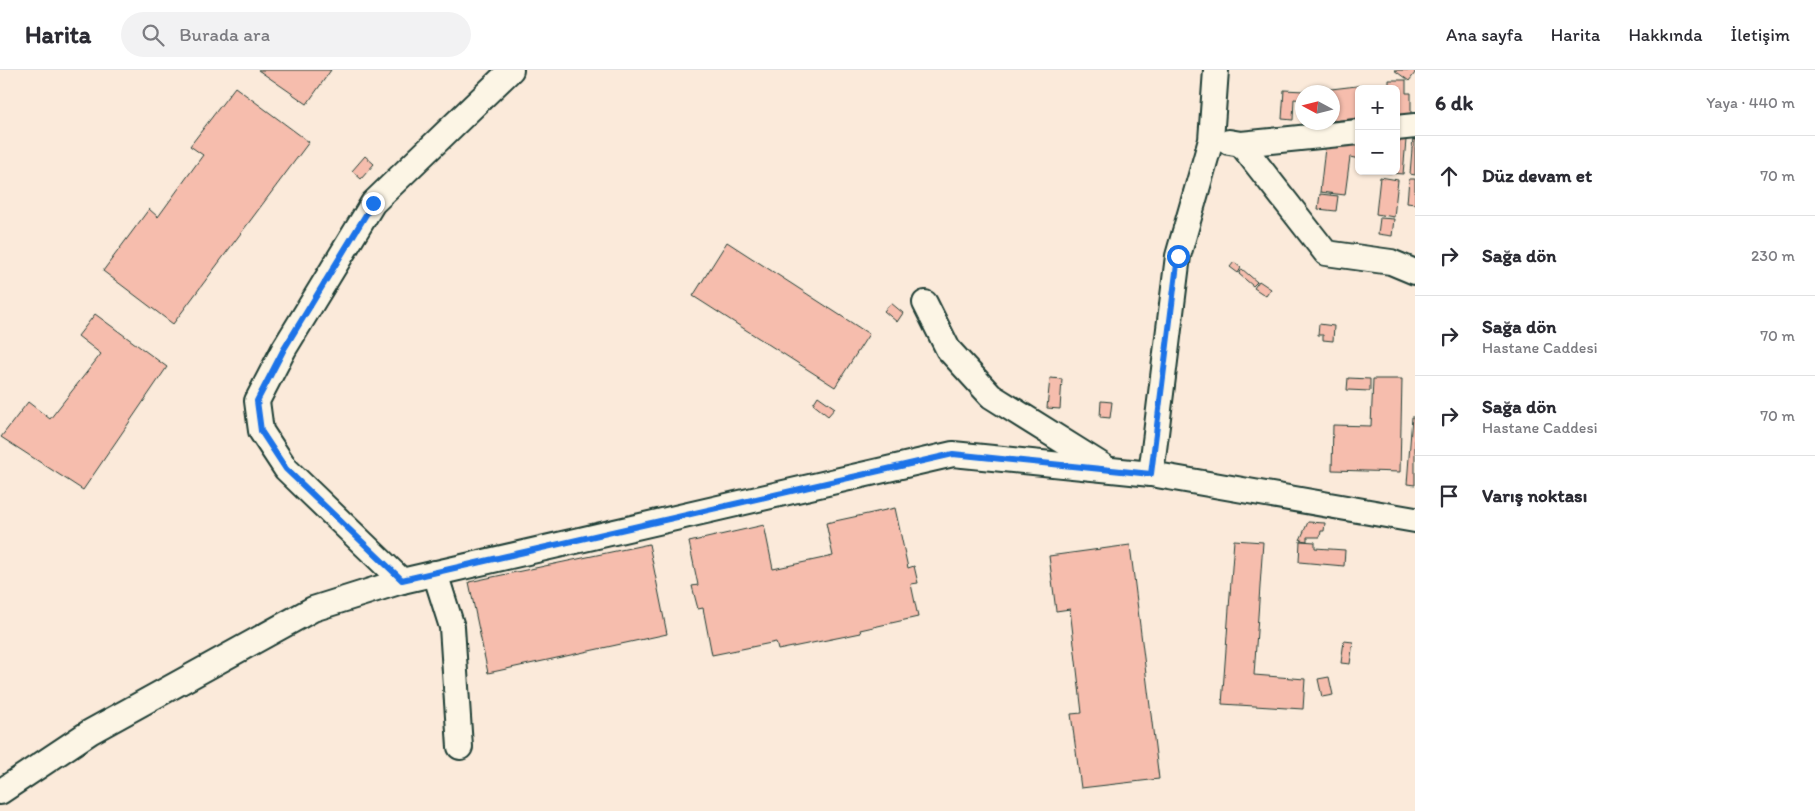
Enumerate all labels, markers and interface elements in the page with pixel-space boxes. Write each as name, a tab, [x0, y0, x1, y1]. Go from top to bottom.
search box	[121, 12, 471, 57]
text: Harita	[25, 20, 91, 49]
icon: search	[139, 21, 167, 49]
text: Burada ara	[179, 23, 270, 46]
text: Ana sayfa	[1446, 24, 1523, 46]
text: Harita	[1551, 24, 1600, 46]
text: Hakkında	[1628, 24, 1703, 46]
text: İletişim	[1731, 24, 1790, 46]
north arrow	[1295, 85, 1340, 130]
map controls	[1355, 85, 1400, 175]
button: +	[1355, 85, 1400, 130]
text: 6 dk	[1435, 90, 1473, 115]
text: Yaya · 440 m	[1706, 93, 1795, 112]
button: −	[1355, 130, 1400, 175]
icon: ahead	[1435, 162, 1463, 190]
text: Düz devam et	[1482, 164, 1592, 187]
text: 70 m	[1760, 166, 1795, 185]
route end	[362, 192, 385, 215]
icon: right	[1435, 242, 1463, 270]
text: Sağa dön	[1482, 244, 1556, 267]
route start	[1167, 245, 1190, 268]
text: 230 m	[1751, 246, 1795, 265]
text: Sağa dön	[1482, 315, 1556, 338]
icon: right	[1435, 322, 1463, 350]
text: 70 m	[1760, 326, 1795, 345]
text: Hastane Caddesi	[1482, 338, 1598, 357]
text: Sağa dön	[1482, 395, 1556, 418]
icon: right	[1435, 402, 1463, 430]
text: 70 m	[1760, 406, 1795, 425]
text: Hastane Caddesi	[1482, 418, 1598, 437]
icon: arrive	[1435, 482, 1463, 510]
text: Varış noktası	[1482, 484, 1587, 507]

